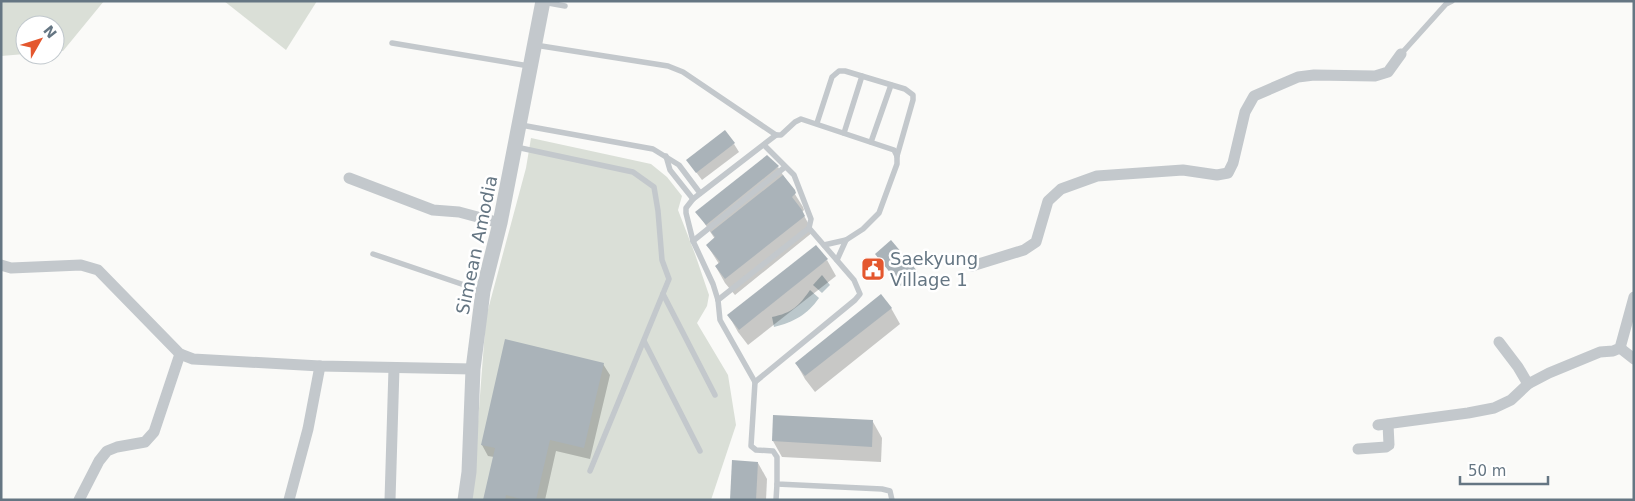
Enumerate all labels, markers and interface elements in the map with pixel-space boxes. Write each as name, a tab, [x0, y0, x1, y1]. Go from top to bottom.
north arrow	[15, 15, 65, 65]
text: N	[40, 22, 60, 41]
street label: Simean Amodia	[452, 174, 501, 316]
place label: Saekyung Village 1	[890, 248, 978, 290]
public building icon: Saekyung Village 1	[860, 256, 886, 282]
scale bar	[1460, 454, 1548, 486]
text: 50 m	[1468, 462, 1506, 480]

